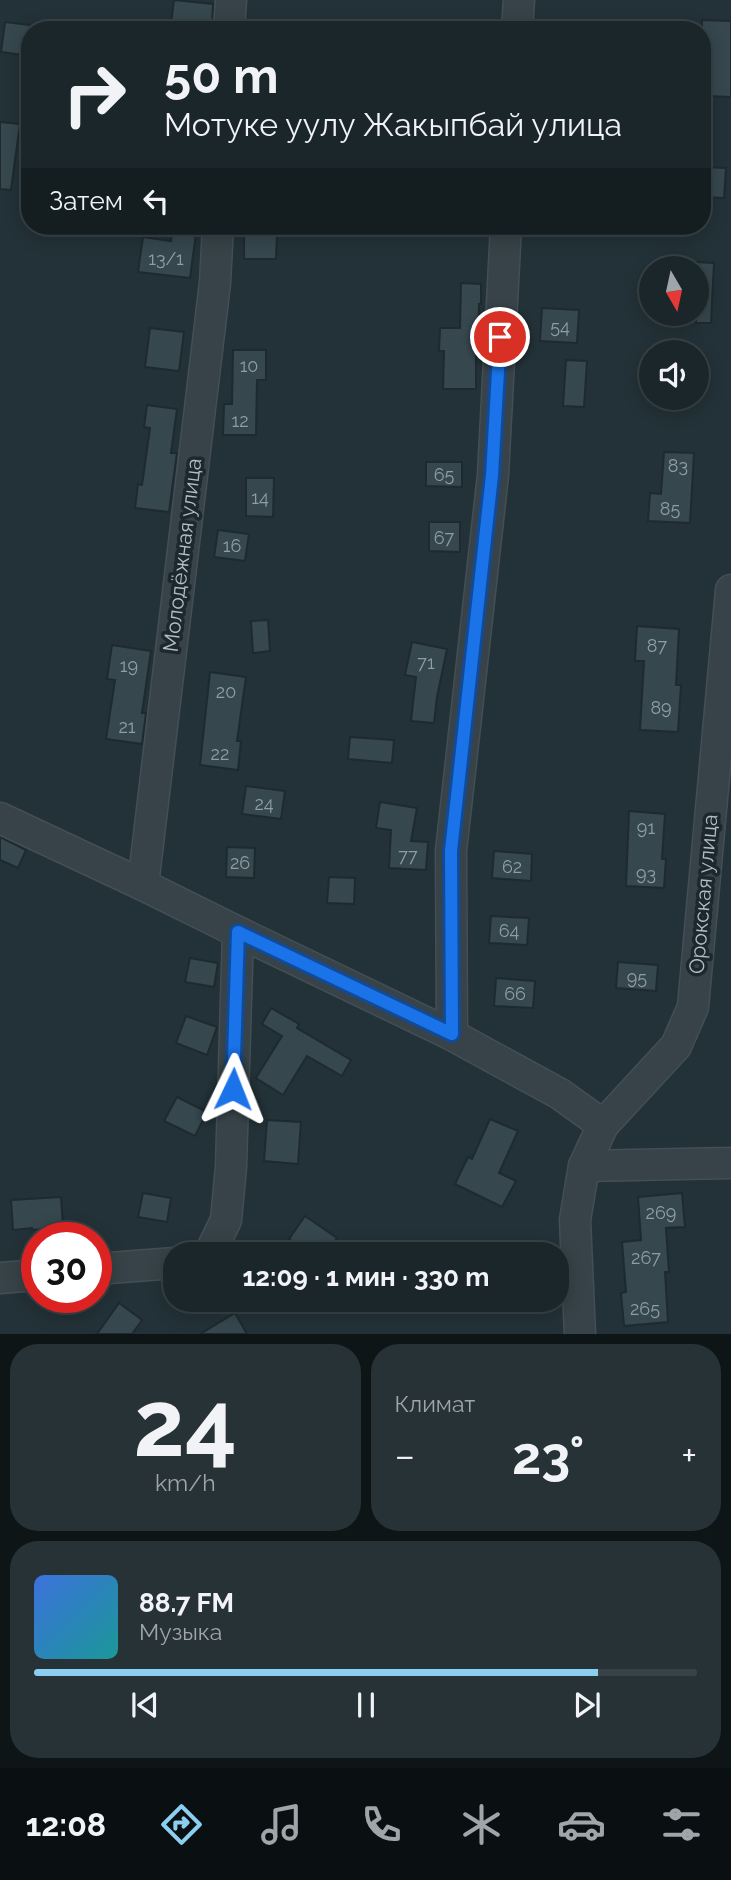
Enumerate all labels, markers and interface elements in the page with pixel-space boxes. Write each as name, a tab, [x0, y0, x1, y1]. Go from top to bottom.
text: 50 m	[164, 47, 279, 104]
icon: right	[49, 49, 140, 140]
text: Мотуке уулу Жакыпбай улица	[164, 106, 622, 143]
icon: left	[137, 182, 175, 220]
text: Затем	[49, 186, 123, 216]
house number: 13/1	[148, 248, 184, 269]
north arrow	[639, 256, 709, 326]
map controls	[639, 256, 709, 410]
pin	[470, 307, 530, 367]
house number: 54	[550, 316, 570, 337]
icon: arrive	[481, 318, 519, 356]
button: sound	[639, 340, 709, 410]
house number: 10	[240, 355, 258, 376]
house number: 12	[231, 410, 249, 431]
house number: 83	[668, 455, 688, 476]
street label: Молодёжная улица	[158, 457, 206, 653]
house number: 65	[434, 464, 455, 485]
house number: 14	[251, 487, 269, 508]
house number: 85	[660, 498, 680, 519]
house number: 67	[434, 527, 455, 548]
house number: 16	[223, 535, 241, 556]
house number: 87	[647, 635, 668, 656]
house number: 71	[417, 652, 435, 673]
house number: 19	[120, 655, 138, 676]
house number: 20	[216, 681, 236, 702]
house number: 89	[650, 697, 672, 718]
house number: 21	[118, 716, 136, 737]
house number: 22	[211, 743, 229, 764]
house number: 24	[254, 793, 274, 814]
street label: Орокская улица	[684, 813, 722, 975]
house number: 91	[637, 817, 655, 838]
house number: 77	[398, 845, 418, 866]
house number: 26	[230, 852, 250, 873]
house number: 62	[502, 856, 522, 877]
house number: 93	[636, 863, 656, 884]
house number: 64	[499, 920, 520, 941]
house number: 95	[627, 967, 647, 988]
house number: 66	[504, 983, 526, 1004]
position arrow	[196, 1052, 270, 1126]
house number: 269	[646, 1202, 676, 1223]
speed limit sign: 30	[21, 1222, 112, 1313]
house number: 267	[631, 1247, 661, 1268]
text: 12:09 · 1 мин · 330 m	[243, 1262, 489, 1292]
house number: 265	[630, 1298, 660, 1319]
text: 24	[134, 1370, 237, 1477]
text: Климат	[395, 1390, 475, 1417]
text: 23°	[512, 1425, 584, 1486]
text: −	[395, 1433, 415, 1478]
text: +	[681, 1433, 697, 1478]
text: km/h	[155, 1469, 216, 1496]
text: 88.7 FM	[139, 1588, 234, 1618]
text: Музыка	[139, 1618, 222, 1645]
icon: previous	[126, 1686, 164, 1724]
icon: pause	[347, 1686, 385, 1724]
icon: next	[568, 1686, 606, 1724]
icon: directions	[157, 1800, 206, 1849]
icon: music	[257, 1800, 306, 1849]
icon: phone	[357, 1800, 406, 1849]
icon: climate	[457, 1800, 506, 1849]
icon: car	[557, 1800, 606, 1849]
icon: filters	[657, 1800, 706, 1849]
text: 12:08	[25, 1806, 106, 1843]

